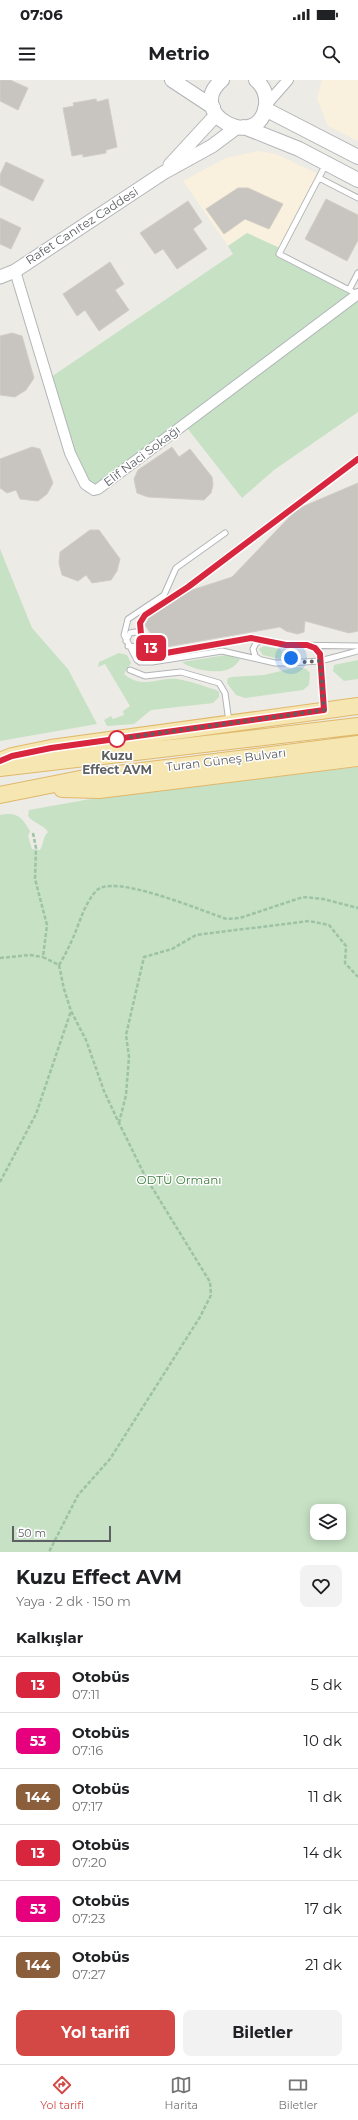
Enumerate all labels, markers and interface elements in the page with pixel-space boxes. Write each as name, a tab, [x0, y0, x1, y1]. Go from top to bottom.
text: 07:06	[20, 5, 63, 24]
icon: menu	[16, 43, 38, 65]
text: Metrio	[148, 43, 210, 65]
icon: search	[320, 43, 342, 65]
street label: Rafet Canıtez Caddesi	[23, 184, 141, 268]
street label: Elif Naci Sokağı	[100, 422, 183, 489]
line badge: 13	[133, 635, 169, 661]
text: 13	[144, 639, 158, 657]
your location	[281, 648, 301, 668]
marker: Kuzu Effect AVM	[108, 730, 126, 748]
street label: Turan Güneş Bulvarı	[165, 745, 287, 774]
place label: Kuzu Effect AVM	[82, 748, 152, 777]
park label: ODTÜ Ormanı	[136, 1172, 222, 1187]
map controls	[310, 1504, 346, 1540]
button: layers	[310, 1504, 346, 1540]
scale bar	[12, 1524, 111, 1543]
text: 50 m	[18, 1526, 46, 1540]
button: heart	[300, 1565, 342, 1607]
text: Kuzu Effect AVM	[16, 1566, 182, 1589]
text: Yaya · 2 dk · 150 m	[16, 1593, 131, 1609]
text: Kalkışlar	[16, 1628, 83, 1647]
text: Otobüs	[72, 1667, 129, 1686]
text: 5 dk	[310, 1675, 342, 1694]
text: 13	[31, 1676, 45, 1694]
text: 07:11	[72, 1686, 100, 1702]
text: Otobüs	[72, 1723, 129, 1742]
text: 10 dk	[304, 1731, 342, 1750]
text: 53	[30, 1732, 46, 1750]
text: 07:16	[72, 1742, 103, 1758]
text: Otobüs	[72, 1779, 129, 1798]
text: 11 dk	[308, 1787, 342, 1806]
text: 144	[26, 1788, 50, 1806]
text: 07:17	[72, 1798, 103, 1814]
text: Otobüs	[72, 1835, 129, 1854]
text: 14 dk	[304, 1843, 342, 1862]
text: 13	[31, 1844, 45, 1862]
text: 07:20	[72, 1854, 107, 1870]
text: Otobüs	[72, 1891, 129, 1910]
text: 17 dk	[305, 1899, 342, 1918]
text: 53	[30, 1900, 46, 1918]
text: 07:23	[72, 1910, 105, 1926]
text: Otobüs	[72, 1947, 129, 1966]
text: 21 dk	[305, 1955, 342, 1974]
text: 144	[26, 1956, 50, 1974]
text: 07:27	[72, 1966, 106, 1982]
button: Yol tarifi	[16, 2010, 175, 2056]
button: Biletler	[183, 2010, 342, 2056]
tab: Yol tarifi	[40, 2074, 84, 2112]
tab: Harita	[165, 2074, 198, 2112]
tab: Biletler	[278, 2074, 318, 2112]

